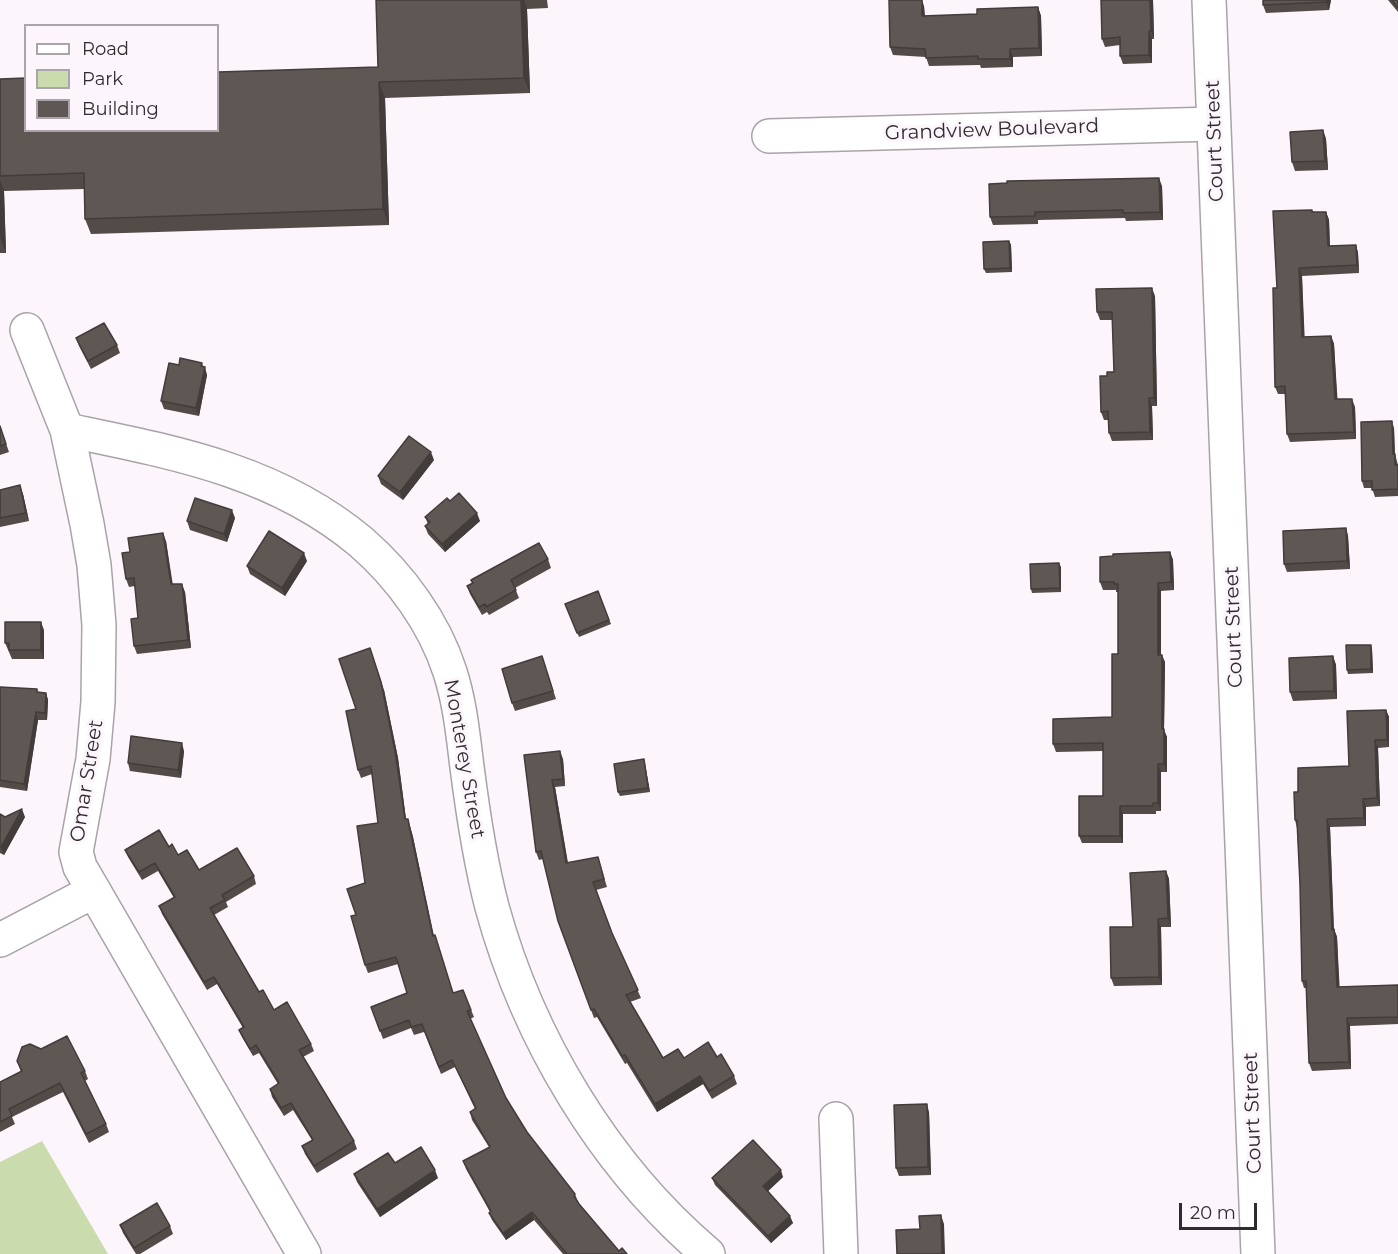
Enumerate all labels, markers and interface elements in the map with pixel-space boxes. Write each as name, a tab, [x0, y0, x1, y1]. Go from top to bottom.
legend	[24, 24, 219, 132]
text: Road	[82, 38, 129, 60]
text: Park	[82, 68, 123, 90]
street label: Court Street	[1201, 80, 1229, 202]
text: Building	[82, 98, 159, 120]
street label: Grandview Boulevard	[884, 114, 1100, 146]
street label: Court Street	[1220, 566, 1248, 688]
street label: Monterey Street	[438, 678, 490, 840]
street label: Omar Street	[65, 718, 109, 844]
street label: Court Street	[1239, 1052, 1267, 1174]
scale bar	[1182, 1191, 1260, 1229]
text: 20 m	[1190, 1202, 1236, 1224]

